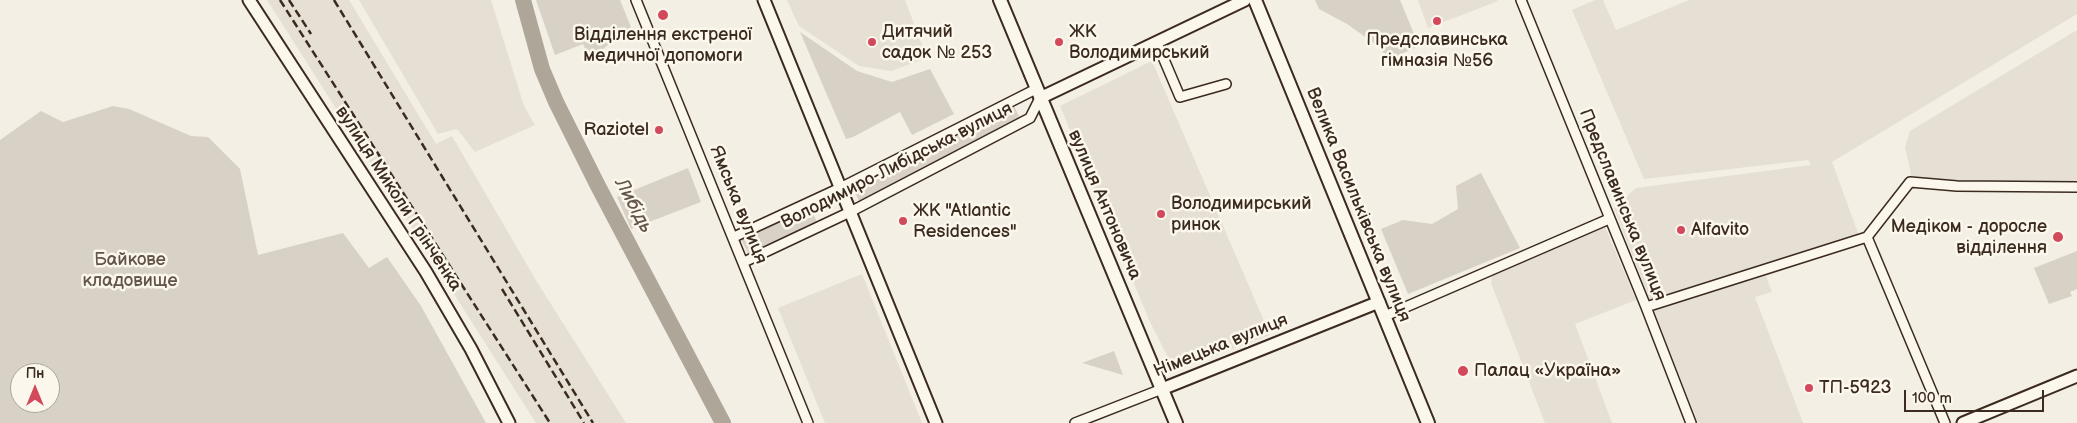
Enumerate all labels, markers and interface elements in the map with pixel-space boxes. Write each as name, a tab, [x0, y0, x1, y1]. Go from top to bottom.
marker: Відділення екстреної медичної допомоги	[656, 8, 670, 22]
marker: Предславинська гімназія №56	[1431, 15, 1443, 27]
place label: Дитячий садок № 253	[882, 21, 992, 64]
place label: ЖК Володимирський	[1069, 21, 1209, 64]
place label: Відділення екстреної медичної допомоги	[574, 24, 752, 66]
place label: Предславинська гімназія №56	[1366, 29, 1508, 72]
marker: Дитячий садок № 253	[866, 36, 878, 48]
marker: ЖК Володимирський	[1053, 36, 1065, 48]
street label: Велика Васильківська вулиця	[1301, 85, 1415, 325]
street label: Володимиро-Либідська вулиця	[778, 98, 1016, 234]
street label: вулиця Миколи Грінченка	[330, 102, 466, 296]
street label: Предславинська вулиця	[1574, 106, 1670, 304]
place label: Raziotel	[584, 119, 649, 141]
marker: Raziotel	[653, 124, 665, 136]
street label: вулиця Антоновича	[1063, 127, 1145, 283]
street label: Ямська вулиця	[704, 143, 772, 267]
water label: Либідь	[609, 175, 657, 237]
place label: Володимирський ринок	[1171, 193, 1311, 235]
place label: ЖК "Atlantic Residences"	[913, 200, 1017, 242]
marker: Володимирський ринок	[1155, 208, 1167, 220]
marker: ЖК "Atlantic Residences"	[897, 215, 909, 227]
place label: Медіком - доросле відділення	[1891, 216, 2047, 258]
place label: Alfavito	[1691, 219, 1749, 241]
marker: Alfavito	[1675, 224, 1687, 236]
marker: Медіком - доросле відділення	[2051, 230, 2065, 244]
park label: Байкове кладовище	[82, 249, 178, 292]
street label: Німецька вулиця	[1151, 309, 1291, 383]
place label: Палац «Україна»	[1474, 360, 1621, 382]
north arrow	[10, 363, 60, 413]
marker: Палац «Україна»	[1456, 364, 1470, 378]
text: Пн	[26, 365, 44, 382]
place label: ТП-5923	[1819, 377, 1892, 399]
scale bar	[1907, 380, 2047, 412]
marker: ТП-5923	[1803, 382, 1815, 394]
text: 100 m	[1912, 389, 1952, 408]

